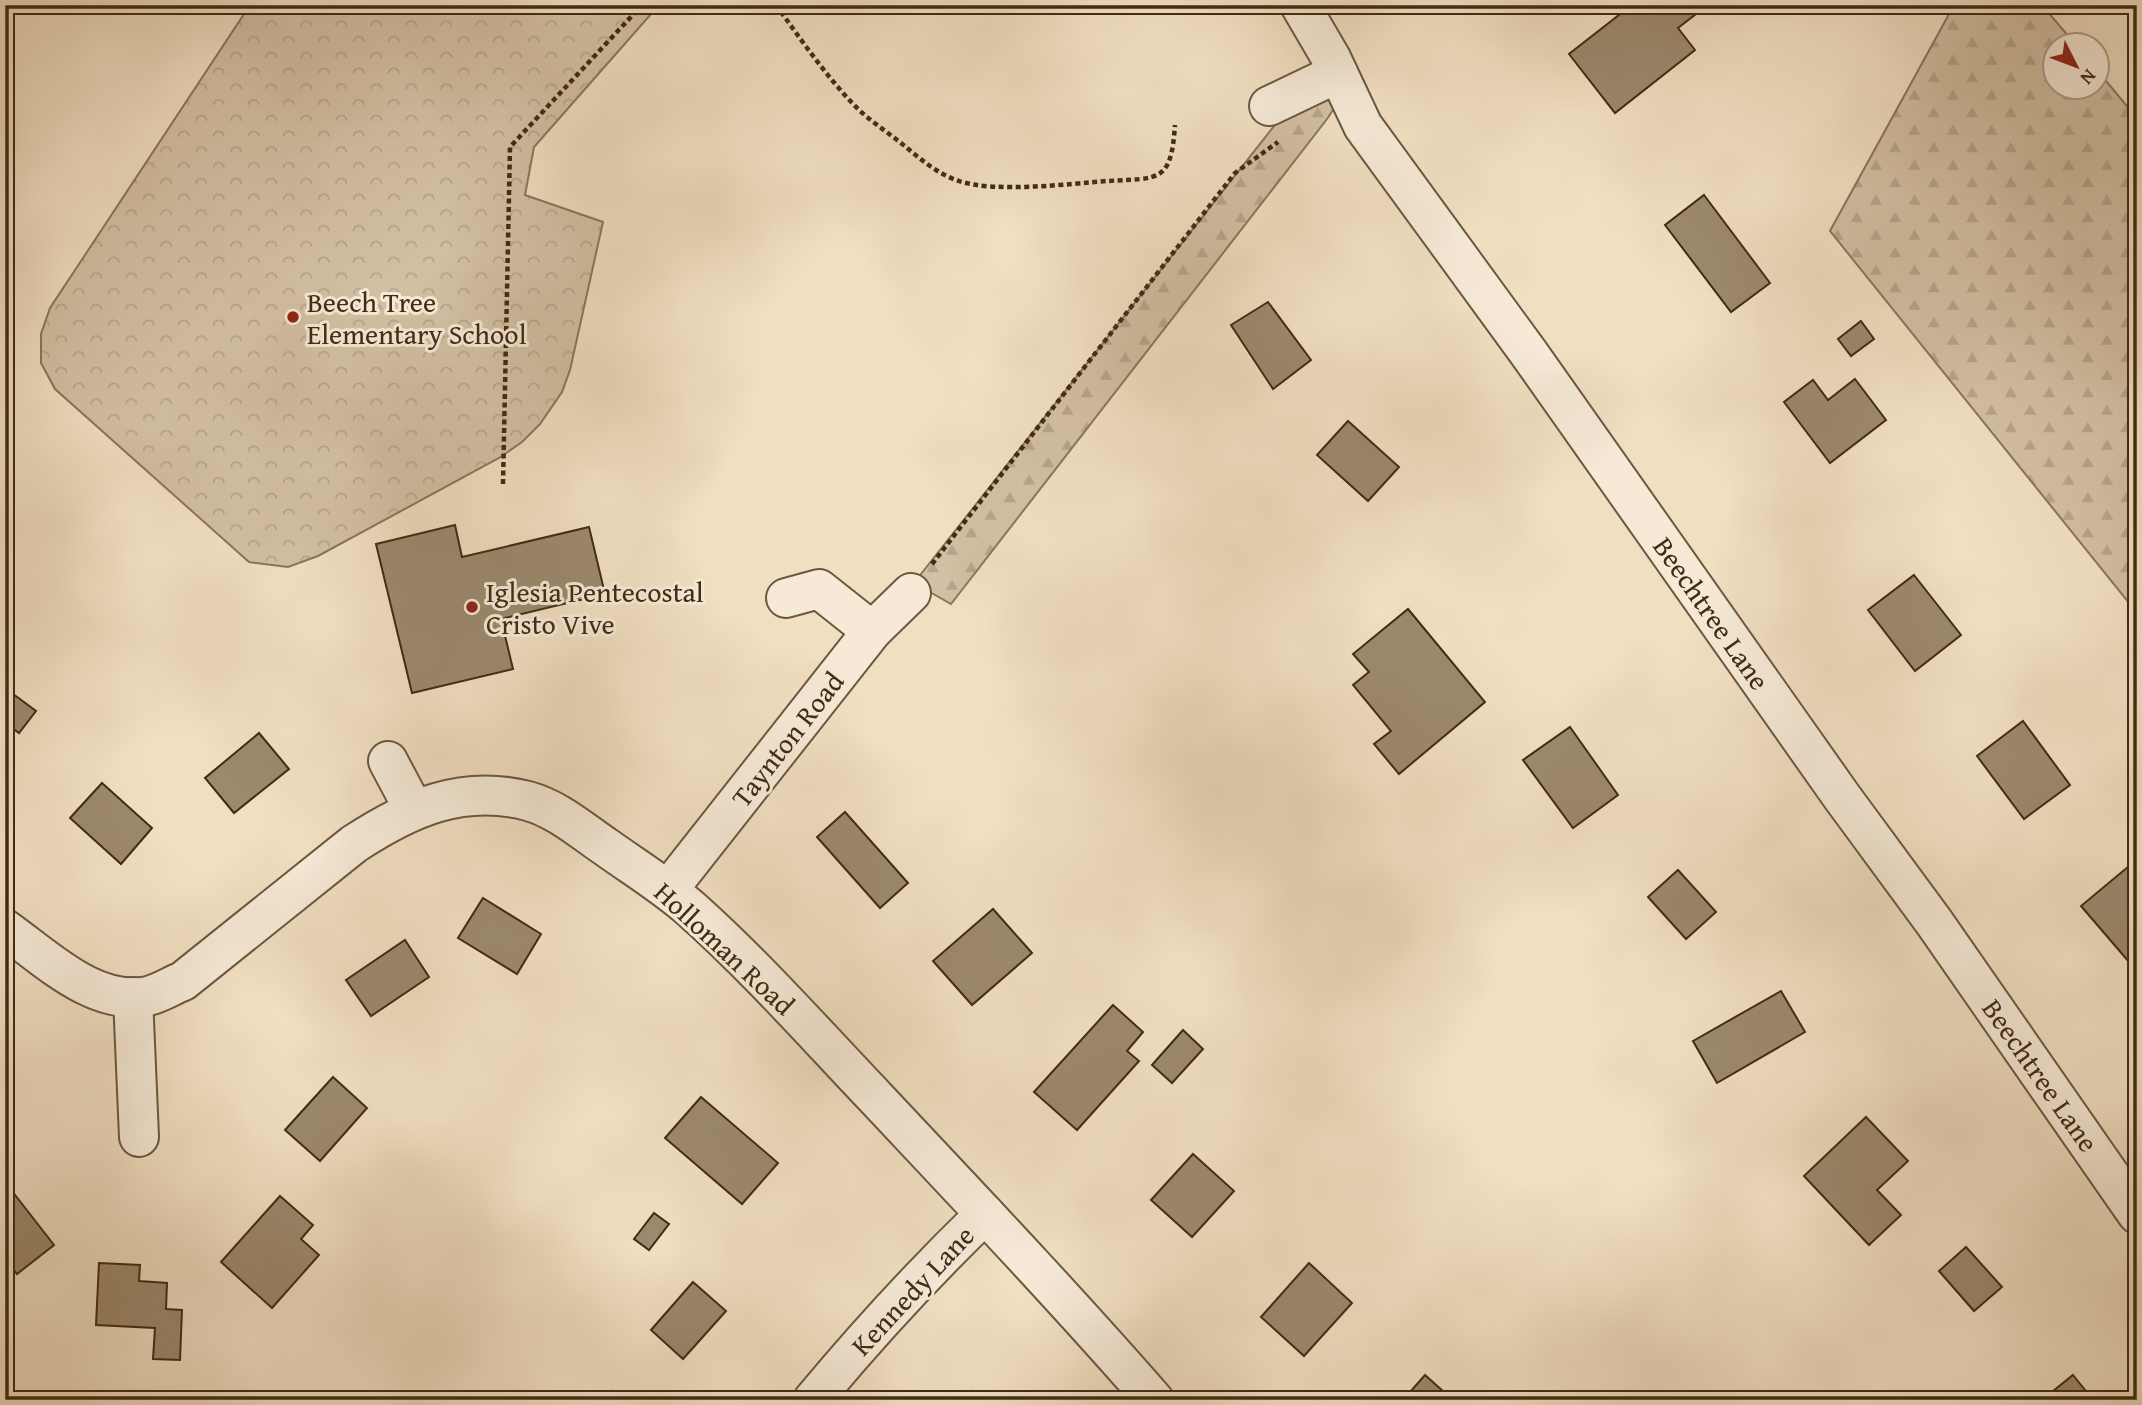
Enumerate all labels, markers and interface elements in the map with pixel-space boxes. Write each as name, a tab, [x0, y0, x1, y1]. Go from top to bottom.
north arrow	[2040, 32, 2110, 102]
text: N	[2074, 63, 2103, 92]
place label: Beech Tree Elementary School	[307, 281, 527, 354]
marker: Beech Tree Elementary School	[285, 309, 301, 325]
street label: Beechtree Lane	[1644, 528, 1780, 698]
place label: Iglesia Pentecostal Cristo Vive	[486, 571, 704, 644]
marker: Iglesia Pentecostal Cristo Vive	[464, 599, 480, 615]
street label: Taynton Road	[721, 662, 853, 816]
street label: Holloman Road	[645, 872, 805, 1024]
street label: Beechtree Lane	[1973, 990, 2109, 1160]
street label: Kennedy Lane	[841, 1216, 983, 1364]

